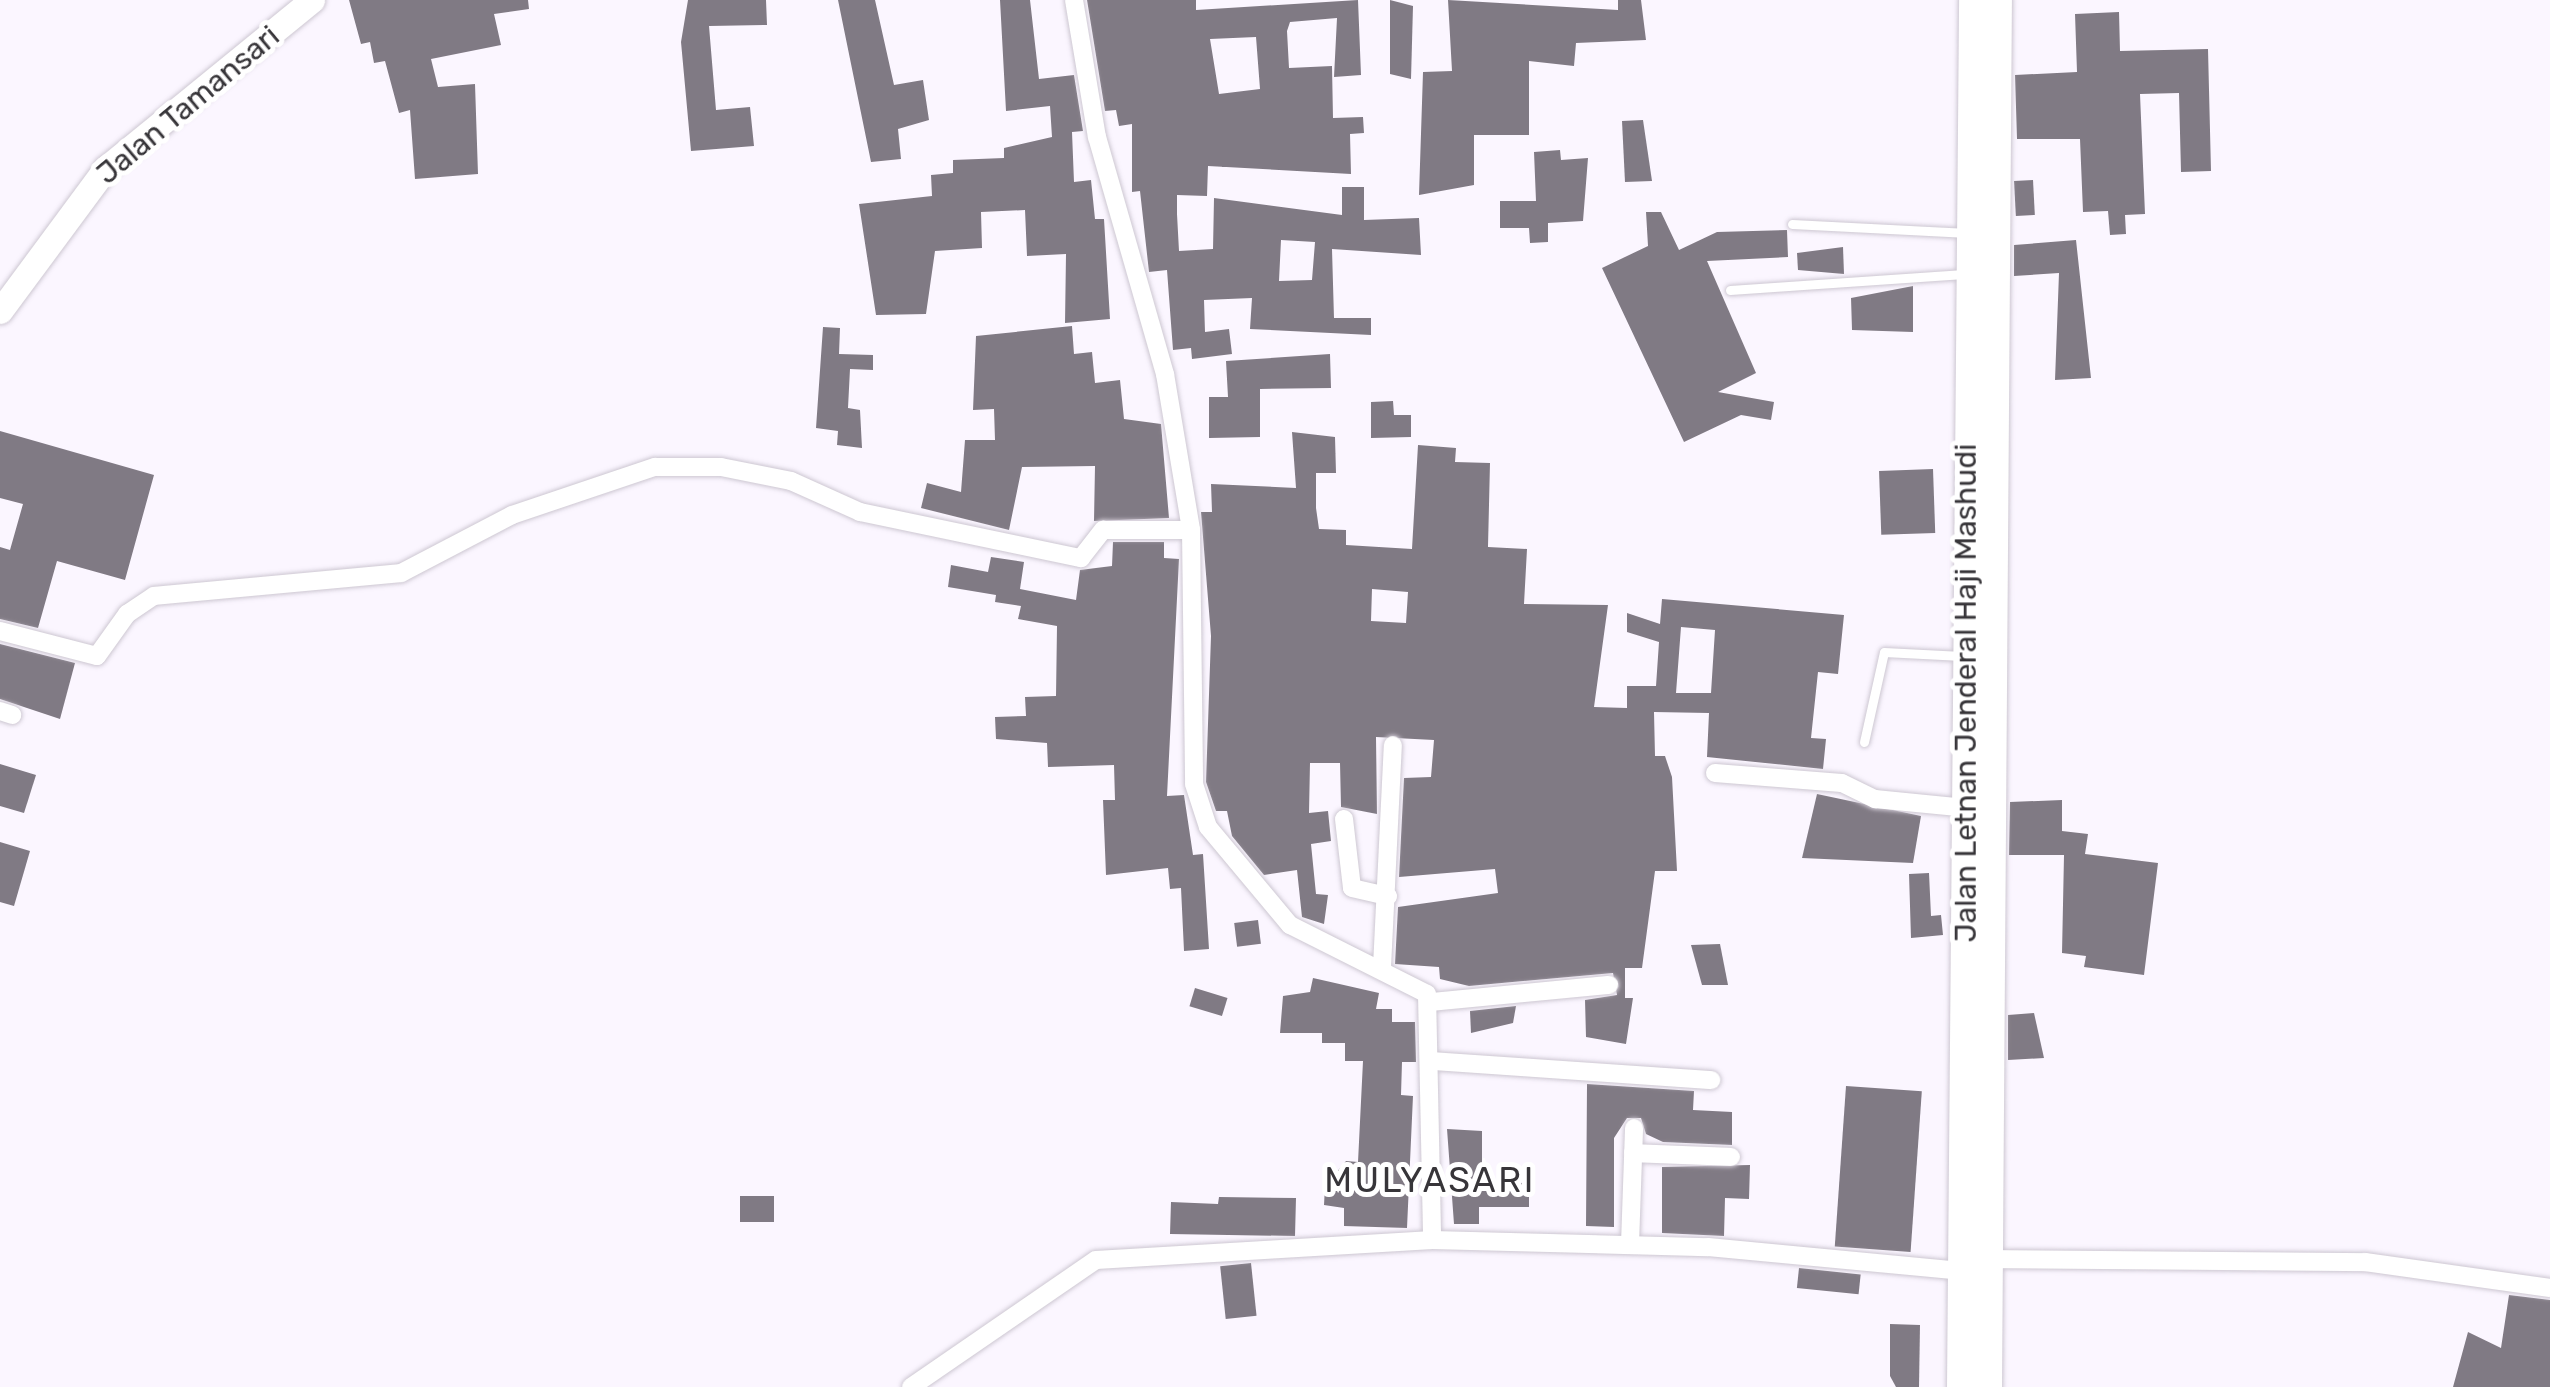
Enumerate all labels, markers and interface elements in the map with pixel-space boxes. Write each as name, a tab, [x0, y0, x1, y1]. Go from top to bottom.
street label: Jalan Tamansari	[89, 18, 287, 192]
street label: Jalan Letnan Jenderal Haji Mashudi	[1948, 444, 1984, 942]
district label: MULYASARI	[1324, 1159, 1536, 1201]

